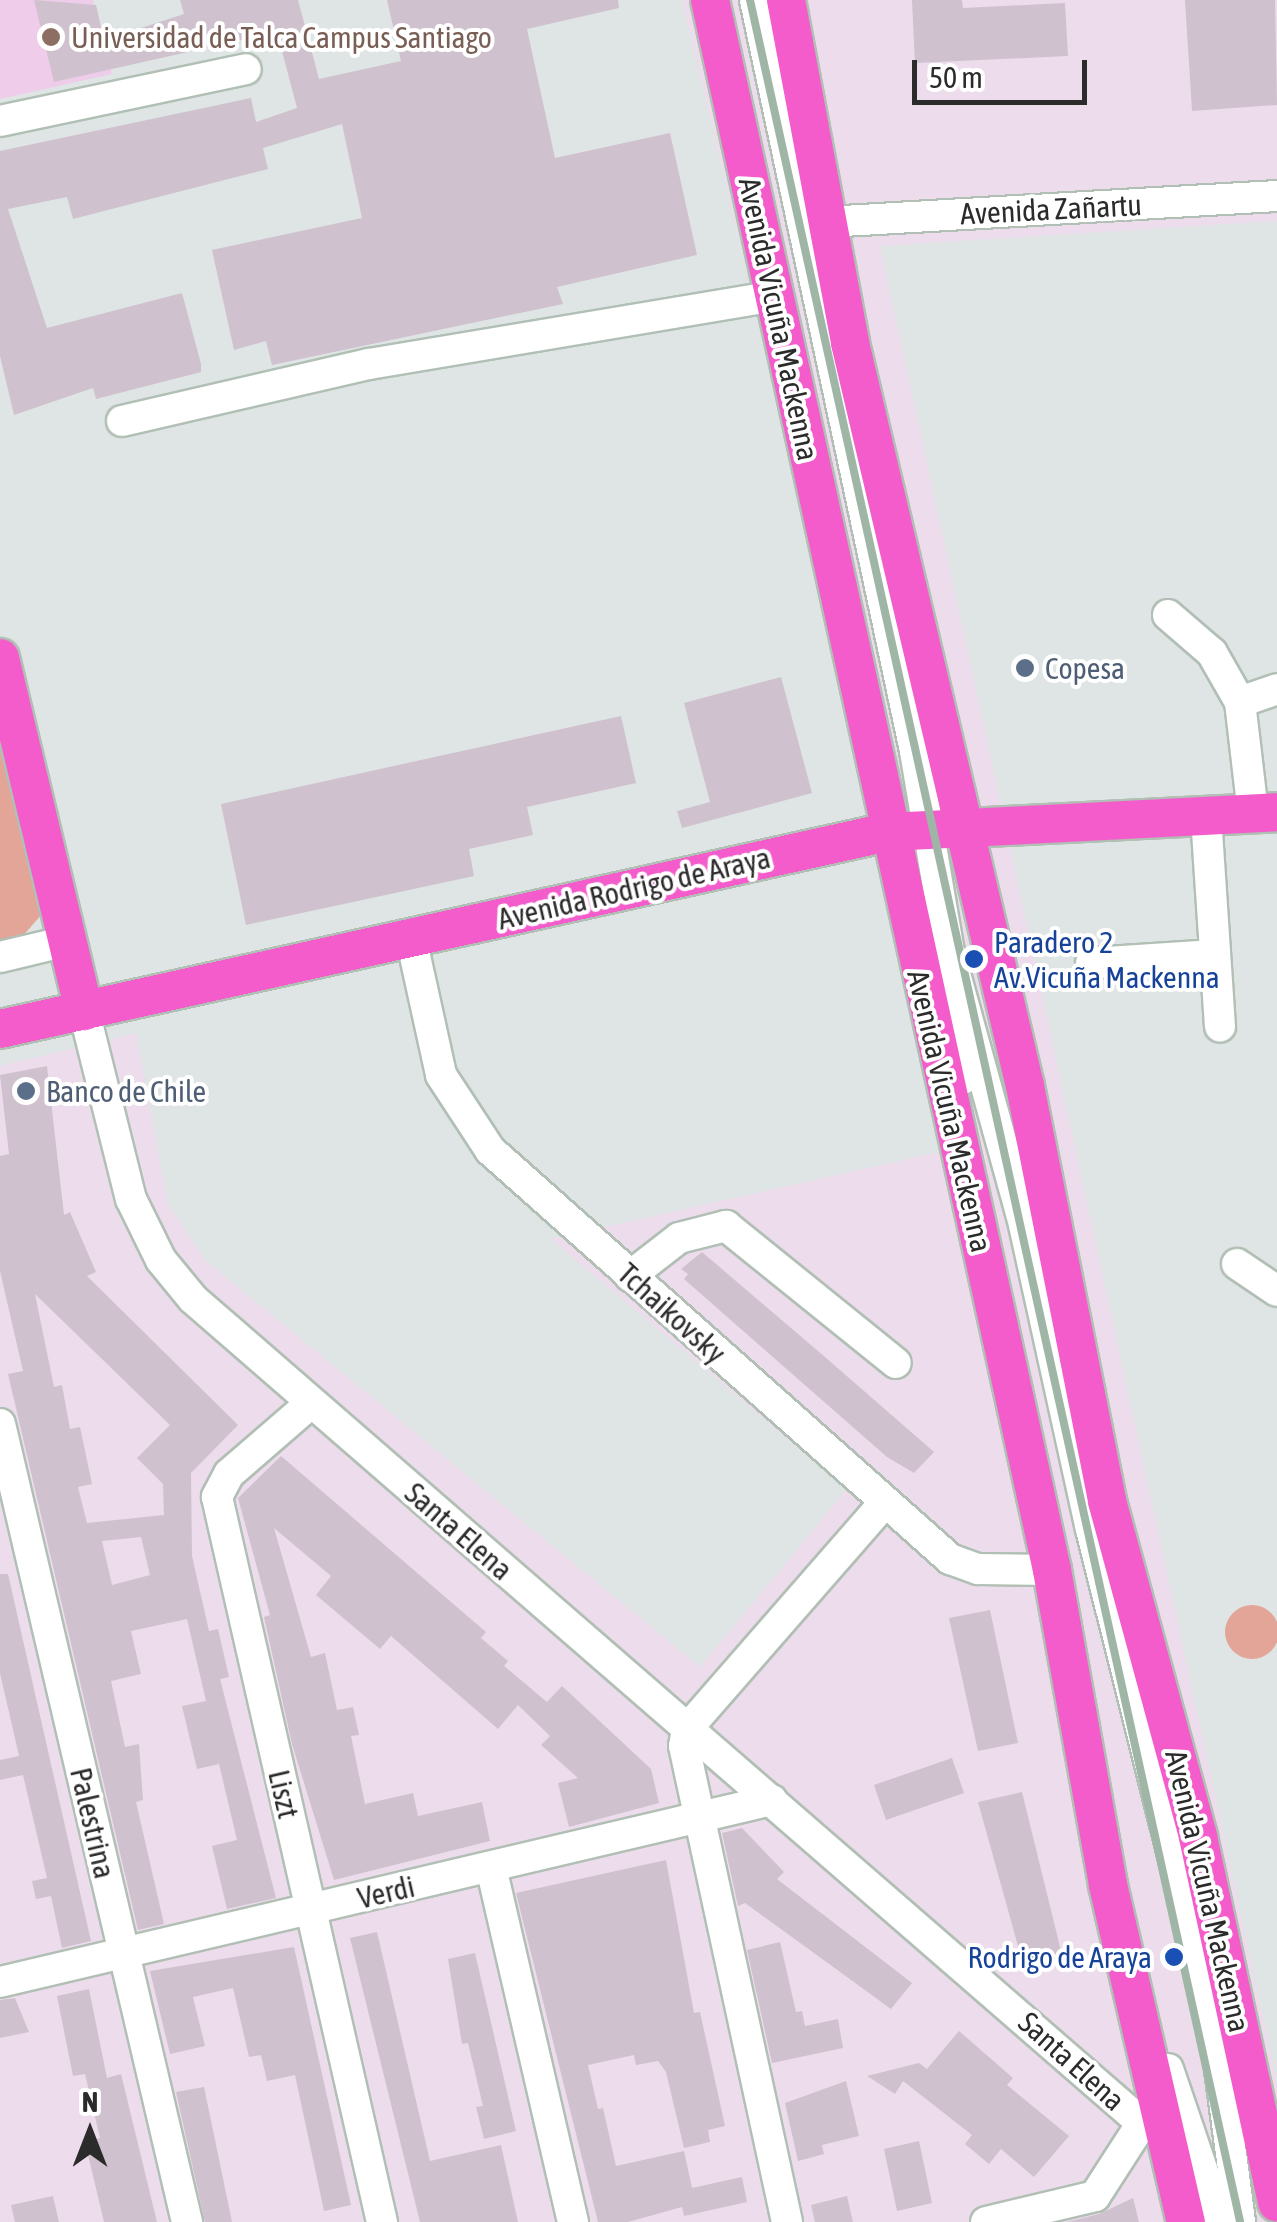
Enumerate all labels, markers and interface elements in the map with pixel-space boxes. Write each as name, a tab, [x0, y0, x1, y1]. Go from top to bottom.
place label: Universidad de Talca Campus Santiago	[71, 19, 492, 55]
marker: Universidad de Talca Campus Santiago	[40, 26, 62, 48]
scale bar	[917, 40, 1092, 102]
text: 50 m	[929, 60, 983, 94]
street label: Avenida Vicuña Mackenna	[731, 174, 827, 464]
street label: Avenida Zañartu	[959, 186, 1143, 232]
place label: Copesa	[1045, 650, 1125, 686]
marker: Copesa	[1014, 657, 1036, 679]
street label: Avenida Rodrigo de Araya	[494, 839, 774, 937]
place label: Paradero 2 Av.Vicuña Mackenna	[994, 924, 1220, 994]
marker: Paradero 2 Av.Vicuña Mackenna	[963, 948, 985, 970]
street label: Avenida Vicuña Mackenna	[900, 966, 1000, 1256]
place label: Banco de Chile	[46, 1073, 206, 1109]
marker: Banco de Chile	[15, 1080, 37, 1102]
street label: Tchaikovsky	[611, 1255, 733, 1371]
street label: Santa Elena	[398, 1475, 520, 1587]
street label: Avenida Vicuña Mackenna	[1158, 1746, 1258, 2036]
street label: Palestrina	[63, 1764, 123, 1882]
street label: Liszt	[261, 1766, 307, 1822]
street label: Verdi	[354, 1868, 418, 1916]
place label: Rodrigo de Araya	[968, 1939, 1152, 1975]
marker: Rodrigo de Araya	[1161, 1944, 1187, 1970]
street label: Santa Elena	[1012, 2004, 1132, 2118]
north arrow	[40, 2082, 140, 2182]
text: N	[82, 2086, 98, 2118]

